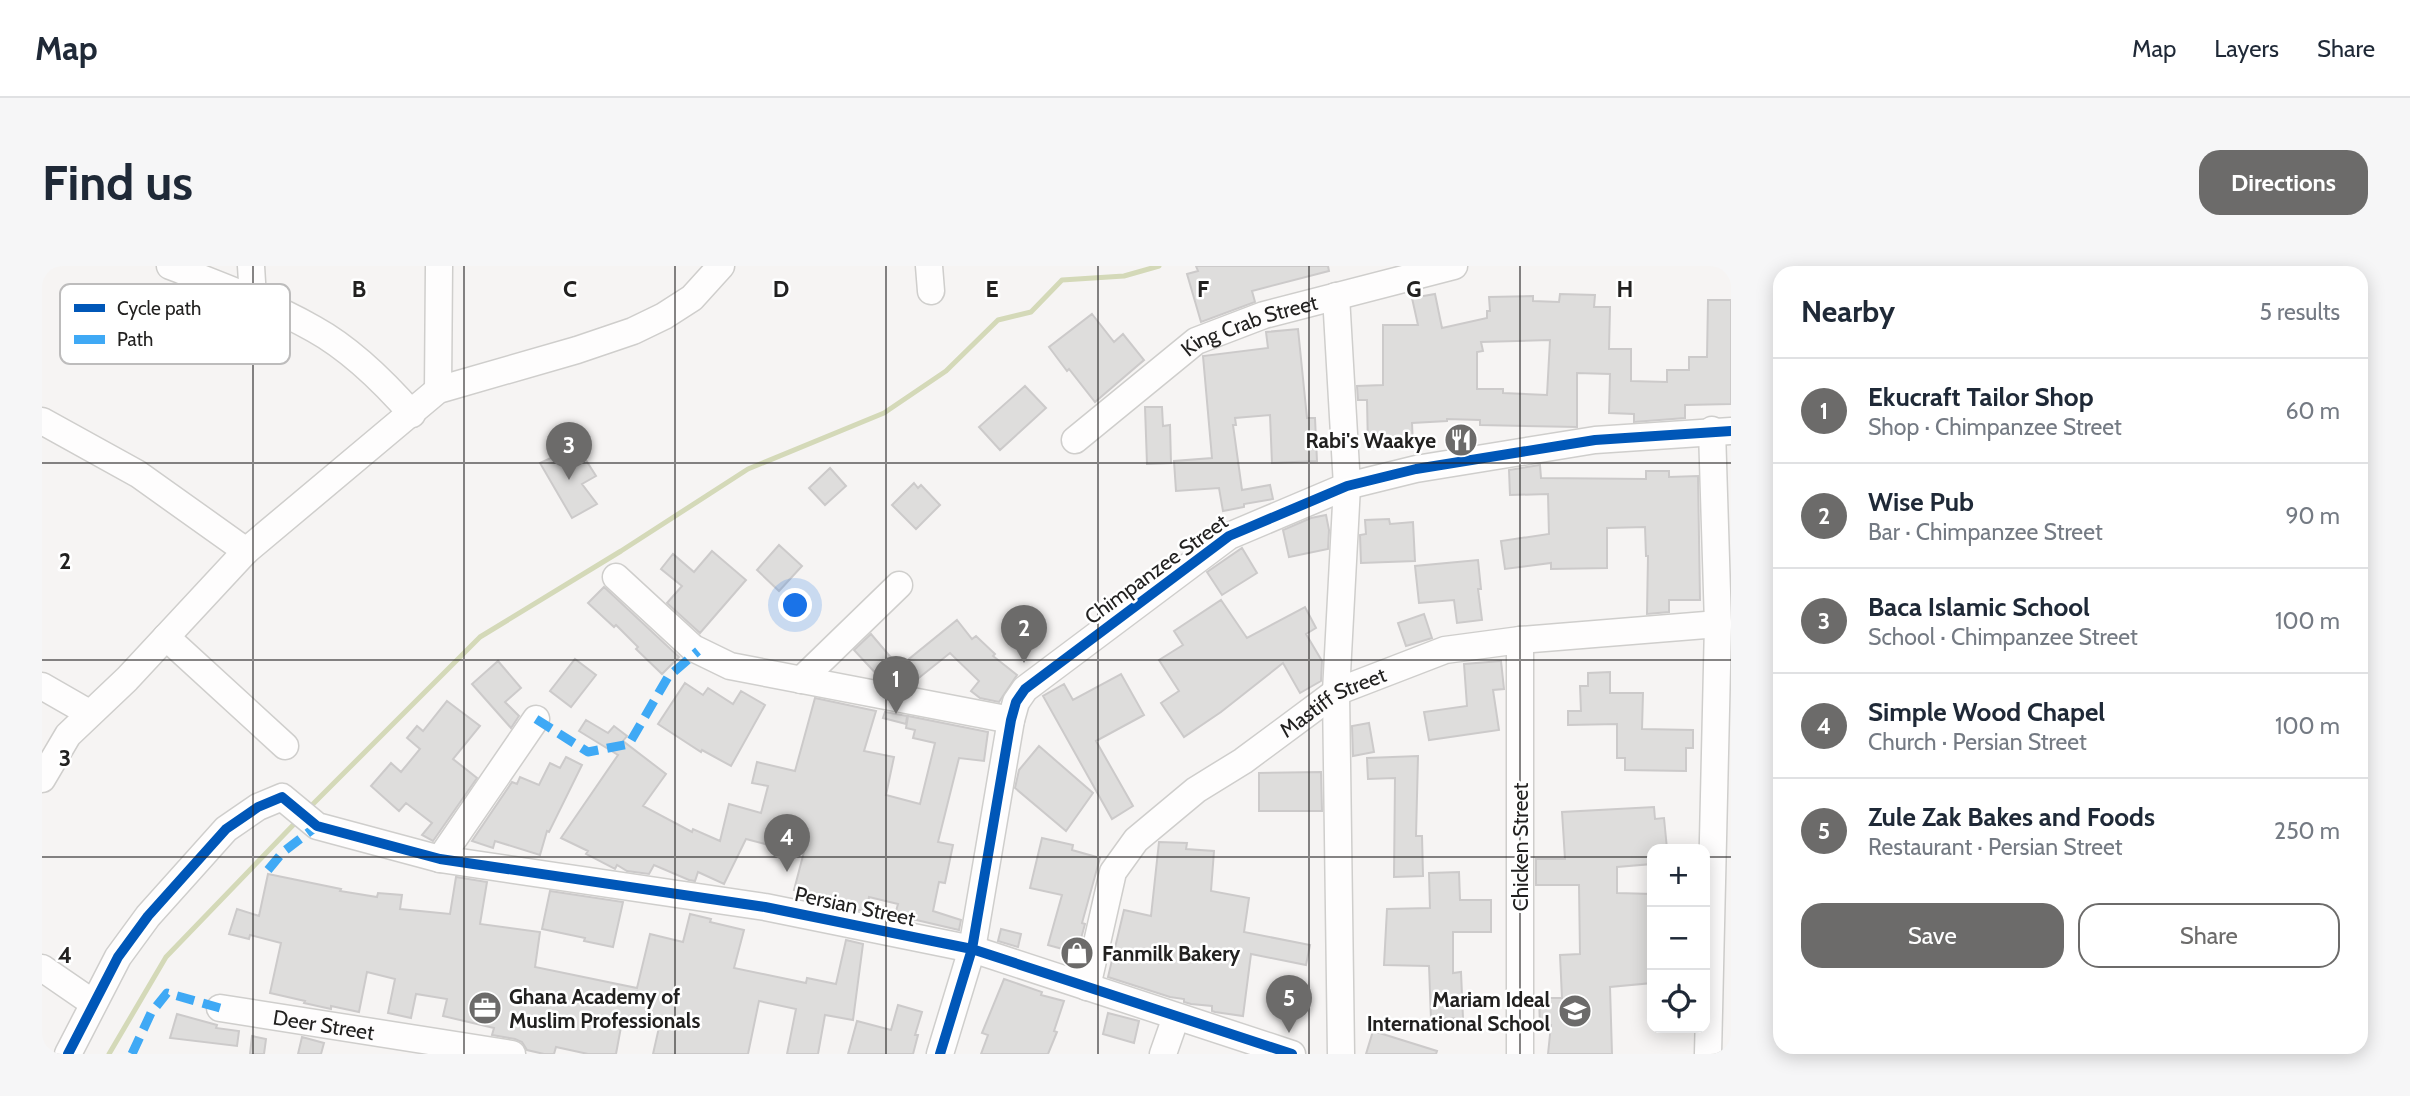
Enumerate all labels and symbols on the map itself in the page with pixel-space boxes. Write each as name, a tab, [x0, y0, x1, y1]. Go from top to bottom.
text: B	[352, 275, 366, 303]
text: C	[563, 275, 577, 303]
text: D	[773, 275, 789, 303]
text: E	[985, 275, 999, 303]
text: F	[1197, 275, 1209, 303]
text: G	[1406, 275, 1422, 303]
text: H	[1617, 275, 1633, 303]
legend	[60, 284, 290, 364]
street label: King Crab Street	[1176, 289, 1320, 361]
text: Cycle path	[117, 297, 201, 320]
text: Path	[117, 328, 153, 351]
restaurant icon: Rabi's Waakye	[1442, 421, 1480, 459]
pin: 3	[546, 422, 592, 480]
place label: Rabi's Waakye	[1305, 428, 1436, 453]
street label: Chimpanzee Street	[1080, 509, 1232, 629]
text: 2	[59, 547, 71, 575]
your location	[778, 588, 812, 622]
pin: 2	[1001, 605, 1047, 663]
pin: 1	[873, 656, 919, 714]
street label: Mastiff Street	[1274, 661, 1390, 742]
text: 3	[59, 744, 71, 772]
street label: Chicken Street	[1508, 783, 1533, 911]
pin: 4	[764, 814, 810, 872]
street label: Persian Street	[792, 881, 918, 931]
shop icon: Fanmilk Bakery	[1058, 934, 1096, 972]
text: 4	[58, 941, 72, 969]
place label: Fanmilk Bakery	[1102, 941, 1241, 966]
pin: 5	[1266, 975, 1312, 1033]
place label: Ghana Academy of Muslim Professionals	[509, 984, 700, 1033]
place label: Mariam Ideal International School	[1367, 987, 1550, 1036]
office icon: Ghana Academy of Muslim Professionals	[466, 989, 504, 1027]
school or university icon: Mariam Ideal International School	[1556, 992, 1594, 1030]
street label: Deer Street	[271, 1004, 376, 1045]

